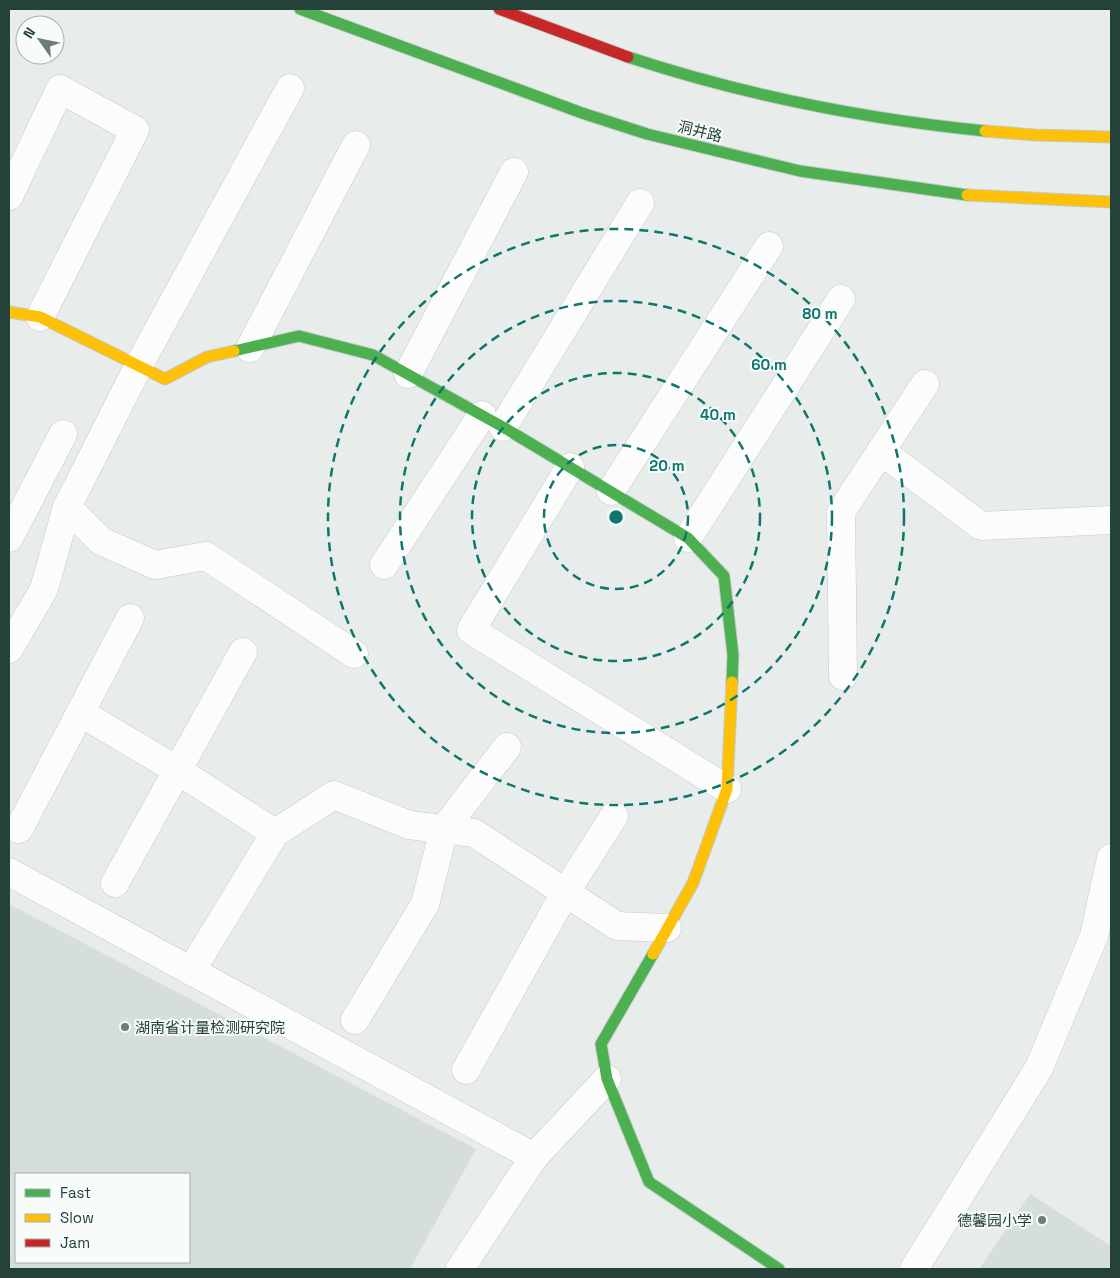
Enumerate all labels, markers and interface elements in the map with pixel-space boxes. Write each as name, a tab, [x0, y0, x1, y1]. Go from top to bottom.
north arrow	[15, 15, 65, 65]
text: N	[19, 24, 39, 42]
street label: 洞井路	[676, 116, 724, 146]
text: 80 m	[802, 304, 838, 323]
text: 60 m	[751, 355, 787, 374]
text: 40 m	[700, 405, 736, 424]
text: 20 m	[649, 456, 685, 475]
centre of rings	[607, 508, 625, 526]
place label: 湖南省计量检测研究院	[135, 1018, 285, 1037]
marker: 湖南省计量检测研究院	[119, 1021, 131, 1033]
legend	[15, 1173, 190, 1263]
text: Fast	[60, 1183, 91, 1202]
text: Slow	[60, 1208, 94, 1227]
place label: 德馨园小学	[957, 1211, 1032, 1230]
marker: 德馨园小学	[1036, 1214, 1048, 1226]
text: Jam	[60, 1233, 90, 1252]

